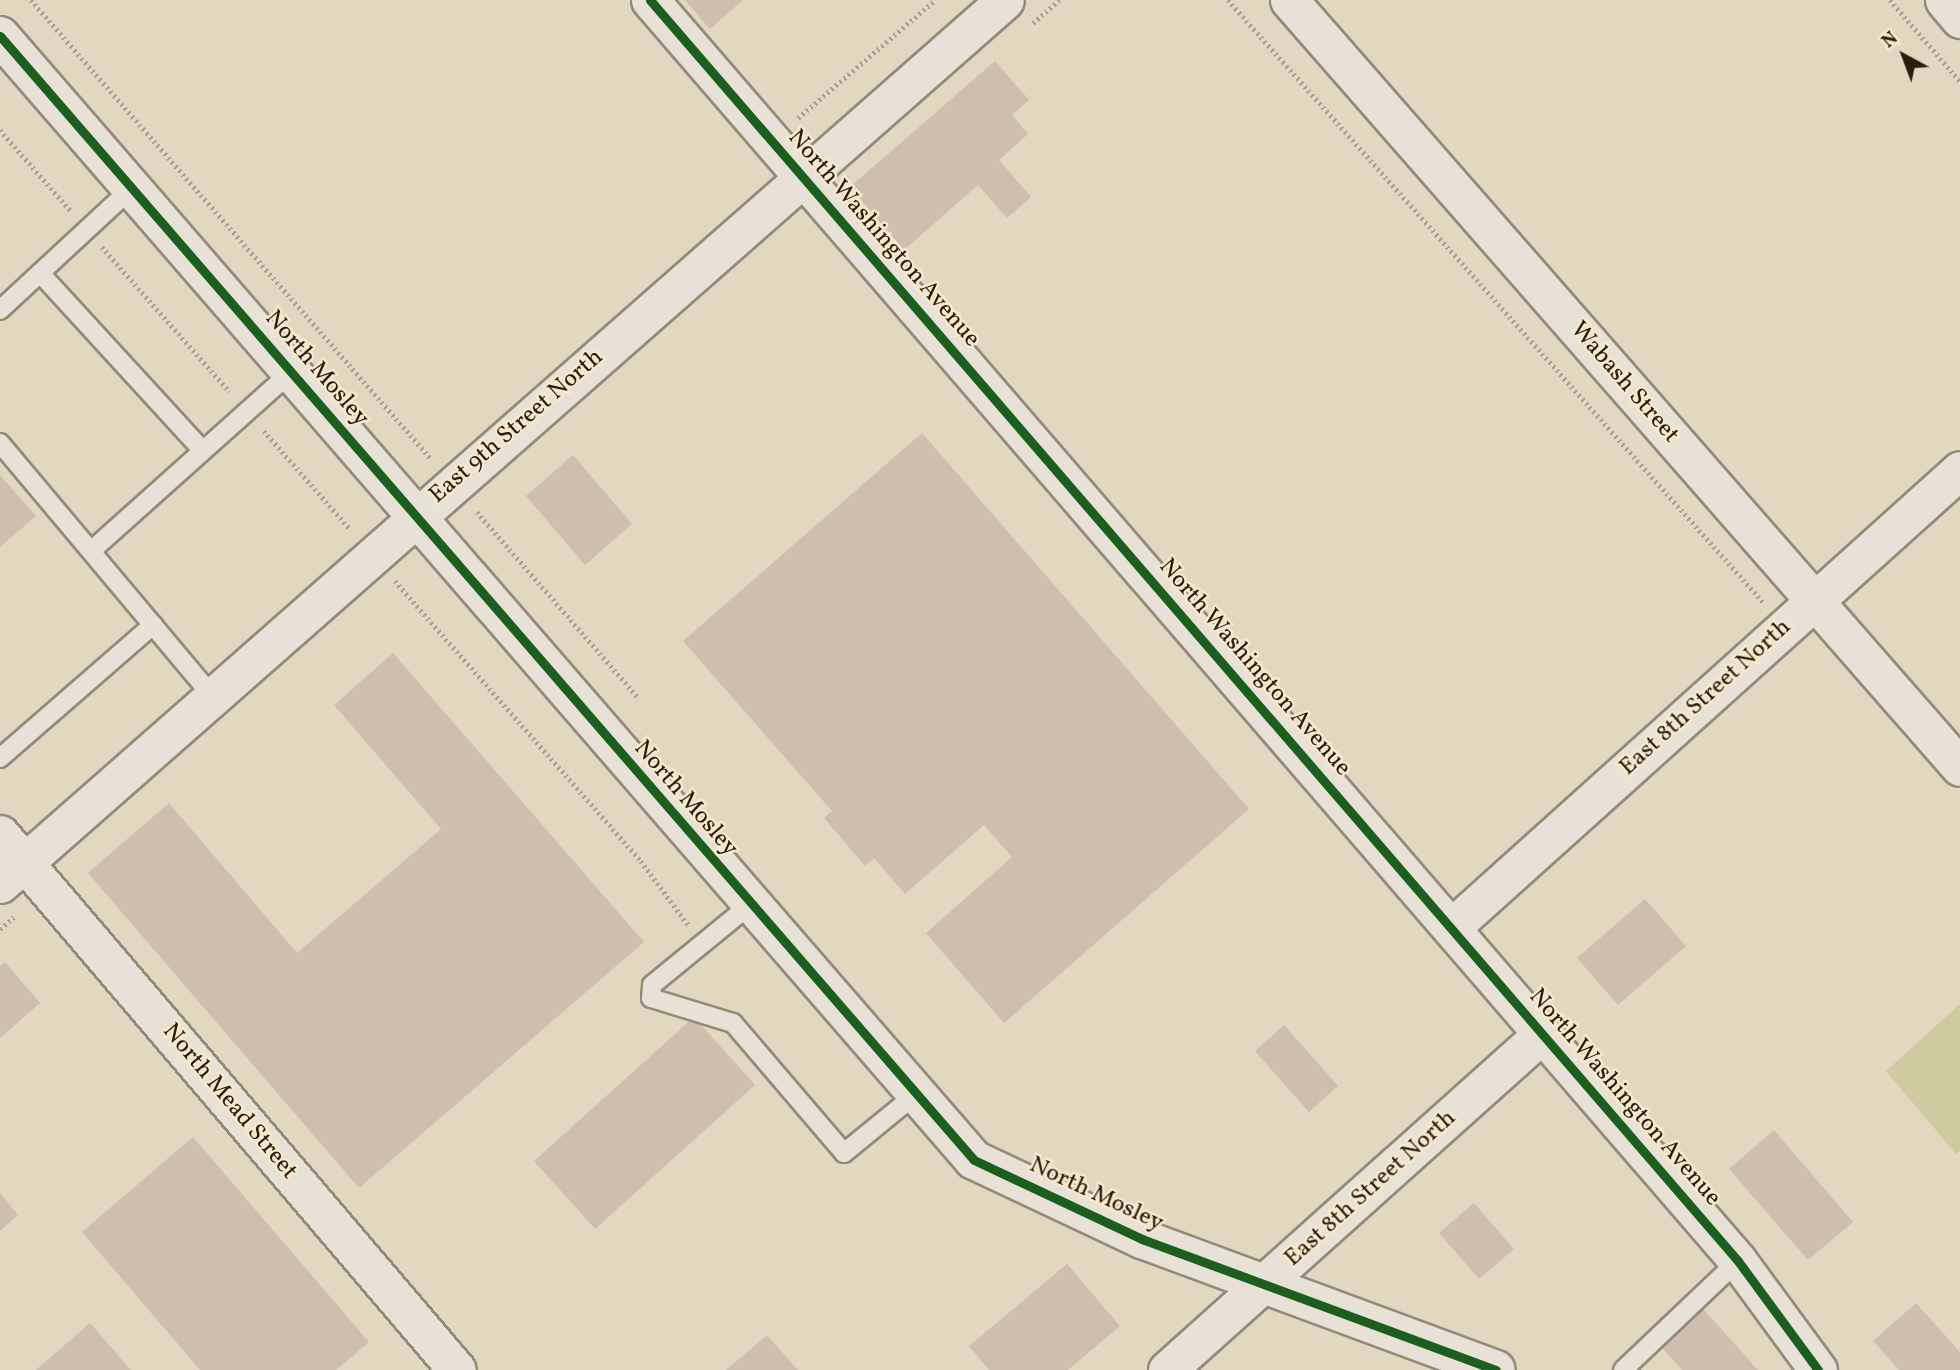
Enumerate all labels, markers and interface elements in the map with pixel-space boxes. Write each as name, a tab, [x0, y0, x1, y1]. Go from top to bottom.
north arrow	[1869, 21, 1939, 91]
text: N	[1876, 26, 1904, 54]
street label: North Washington Avenue	[780, 124, 986, 354]
street label: North Mosley	[258, 305, 374, 433]
street label: Wabash Street	[1563, 316, 1685, 450]
street label: East 9th Street North	[424, 344, 610, 510]
street label: North Washington Avenue	[1151, 553, 1357, 783]
street label: East 8th Street North	[1614, 613, 1798, 783]
street label: North Mosley	[627, 735, 743, 863]
street label: North Washington Avenue	[1521, 983, 1727, 1213]
street label: North Mead Street	[155, 1018, 303, 1186]
street label: East 8th Street North	[1279, 1104, 1463, 1274]
street label: North Mosley	[1024, 1151, 1168, 1239]

